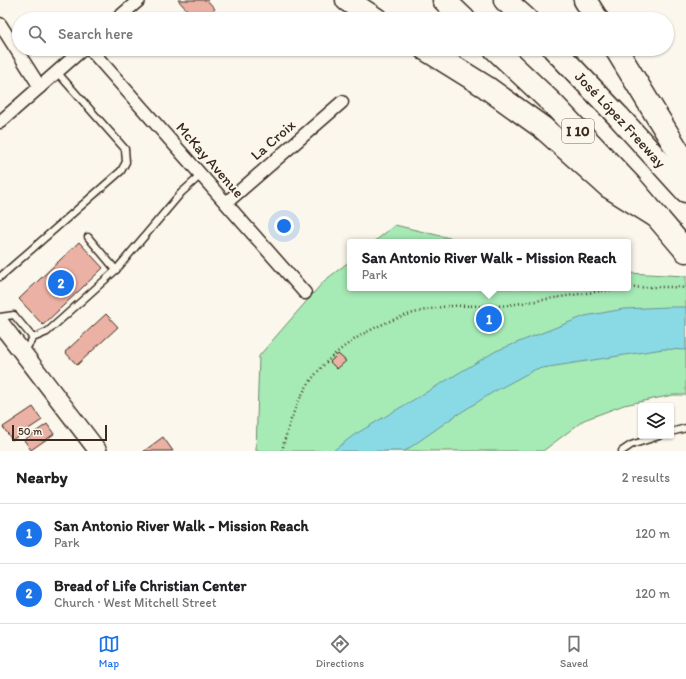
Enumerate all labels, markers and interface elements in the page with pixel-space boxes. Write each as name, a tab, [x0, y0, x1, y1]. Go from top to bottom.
search box	[12, 12, 674, 56]
icon: search	[26, 23, 48, 45]
text: Search here	[58, 25, 133, 43]
street label: José López Freeway	[571, 68, 670, 172]
street label: La Croix	[247, 116, 299, 164]
street label: McKay Avenue	[172, 119, 248, 201]
road number: I 10	[562, 119, 594, 143]
your location	[274, 216, 294, 236]
popup	[347, 239, 631, 291]
text: San Antonio River Walk - Mission Reach	[362, 249, 616, 267]
text: Park	[362, 267, 387, 282]
pin: 2	[48, 268, 74, 298]
pin: 1	[476, 304, 502, 334]
map controls	[638, 403, 674, 439]
button: layers	[638, 403, 674, 439]
scale bar	[12, 423, 107, 442]
text: 50 m	[18, 425, 42, 438]
text: Nearby	[16, 467, 68, 487]
text: 2 results	[622, 470, 670, 485]
text: San Antonio River Walk - Mission Reach	[54, 517, 309, 535]
text: 1	[26, 526, 32, 541]
text: 120 m	[635, 526, 670, 541]
text: Park	[54, 535, 80, 550]
text: Bread of Life Christian Center	[54, 577, 246, 595]
text: 2	[26, 586, 32, 601]
text: 120 m	[635, 586, 670, 601]
text: Church · West Mitchell Street	[54, 595, 217, 610]
tab: Map	[98, 633, 120, 670]
tab: Directions	[316, 633, 364, 670]
tab: Saved	[560, 633, 588, 670]

